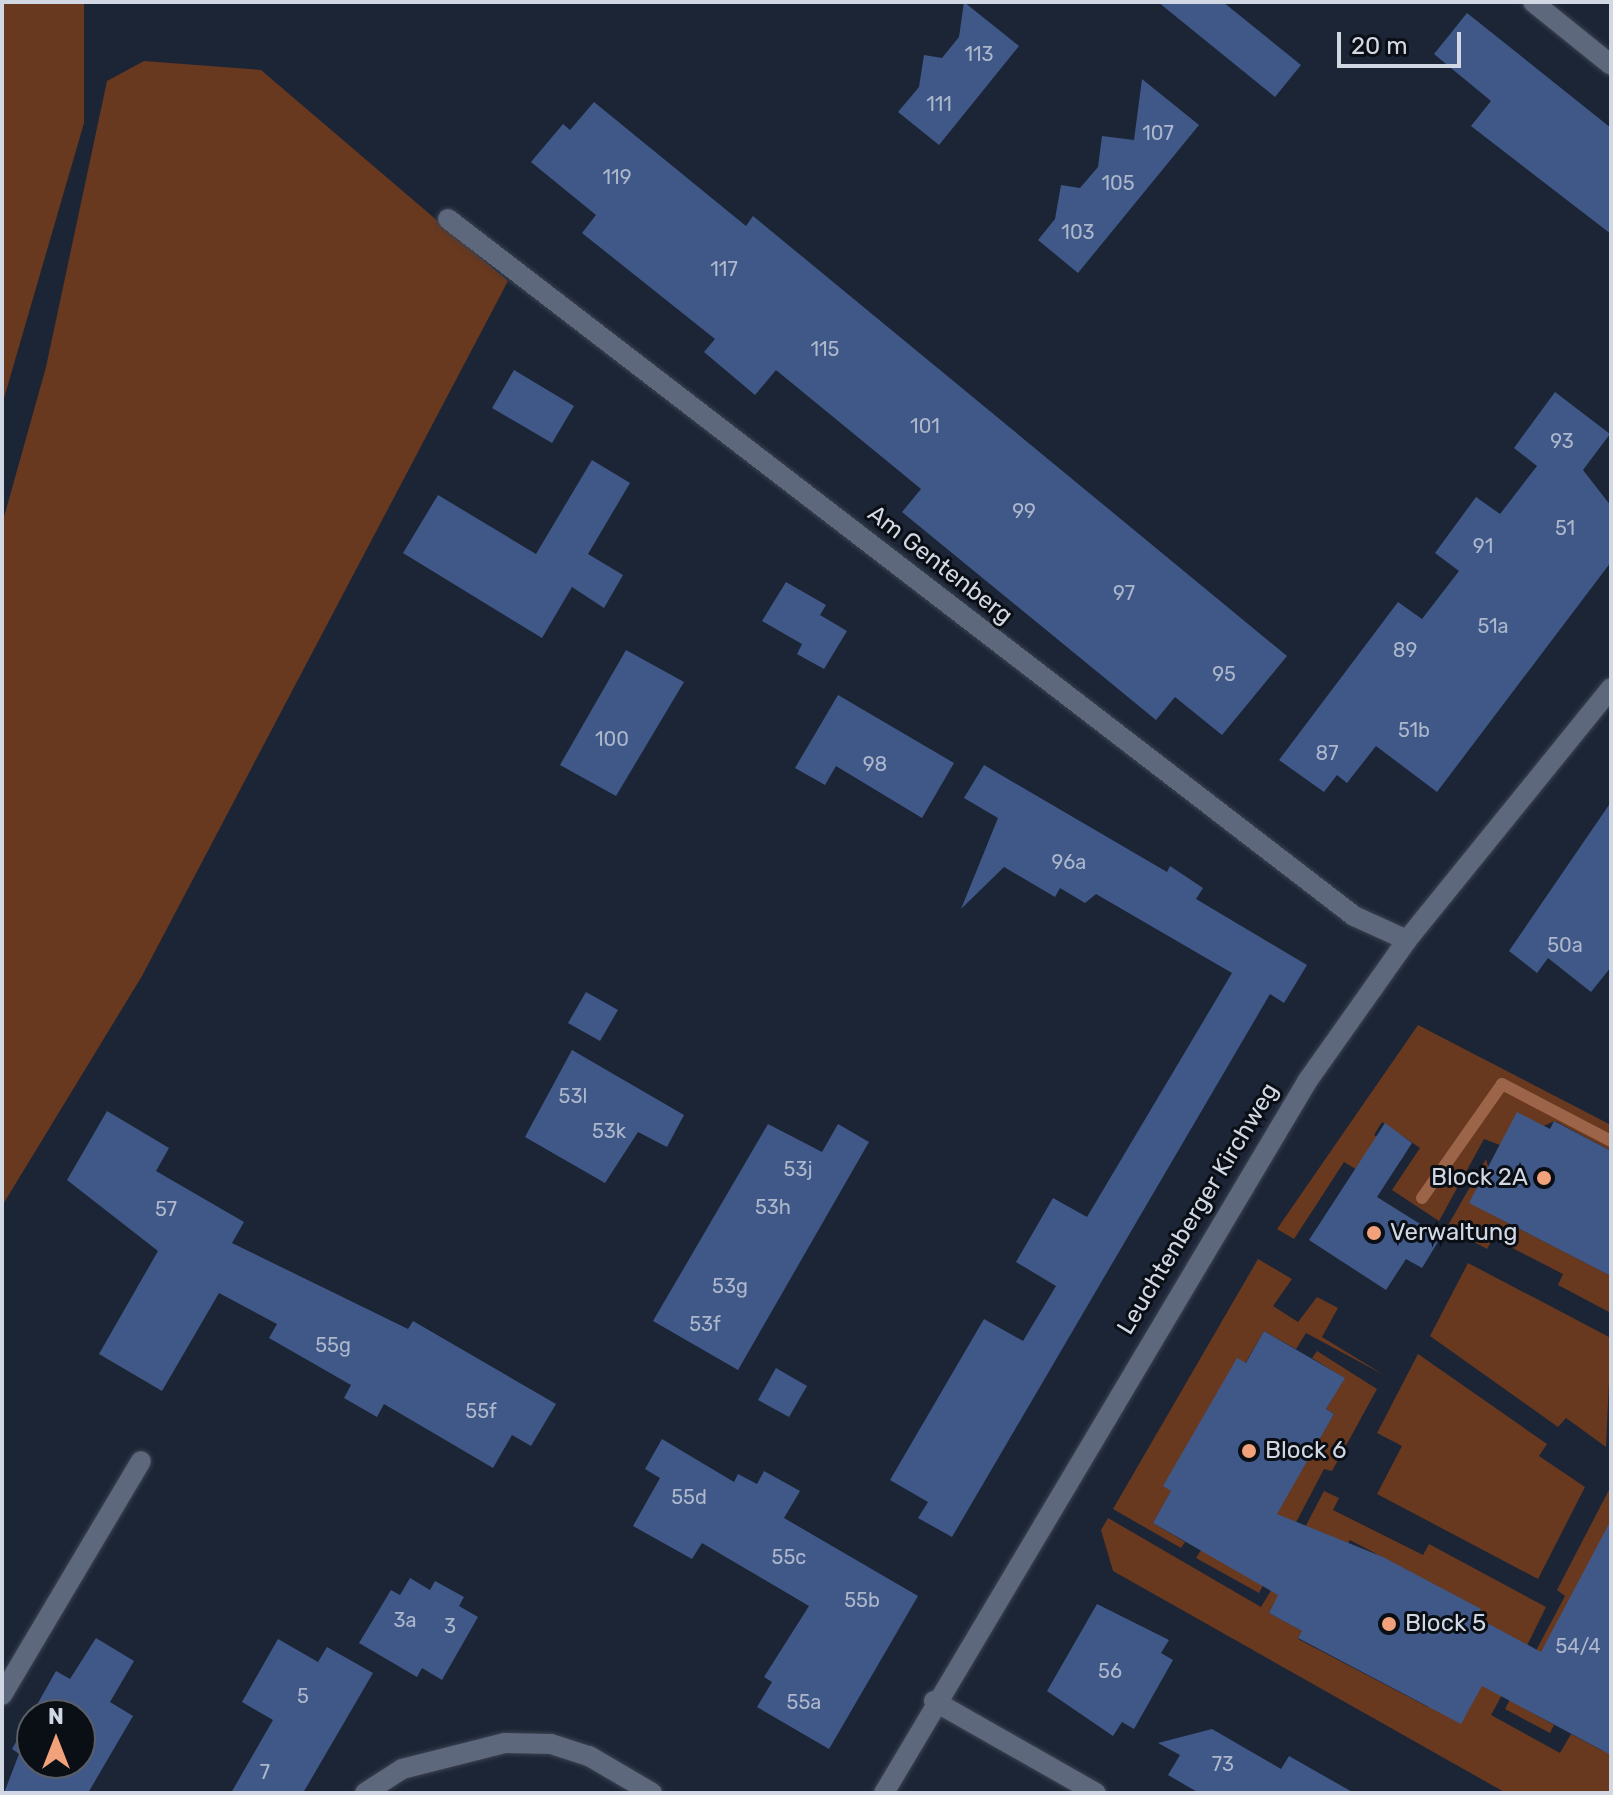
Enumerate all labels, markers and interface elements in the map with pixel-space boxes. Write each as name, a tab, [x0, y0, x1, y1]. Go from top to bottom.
scale bar	[1341, 16, 1465, 66]
text: 20 m	[1351, 32, 1408, 60]
house number: 113	[964, 42, 994, 66]
house number: 111	[926, 92, 952, 116]
house number: 107	[1142, 121, 1174, 145]
house number: 119	[603, 165, 631, 189]
house number: 105	[1101, 171, 1135, 195]
house number: 103	[1061, 220, 1095, 244]
house number: 117	[710, 257, 738, 281]
house number: 115	[811, 337, 839, 361]
house number: 101	[910, 414, 940, 438]
house number: 93	[1550, 429, 1574, 453]
house number: 99	[1012, 499, 1036, 523]
street label: Am Gentenberg	[862, 500, 1018, 630]
house number: 51	[1555, 516, 1575, 540]
house number: 91	[1473, 534, 1493, 558]
house number: 97	[1113, 581, 1135, 605]
house number: 51a	[1477, 614, 1509, 638]
house number: 89	[1393, 638, 1417, 662]
house number: 95	[1212, 662, 1236, 686]
house number: 51b	[1398, 718, 1430, 742]
house number: 100	[595, 727, 629, 751]
house number: 87	[1316, 741, 1338, 765]
house number: 98	[863, 752, 887, 776]
house number: 96a	[1052, 850, 1086, 874]
house number: 50a	[1547, 933, 1583, 957]
street label: Leuchtenberger Kirchweg	[1111, 1078, 1285, 1340]
house number: 53l	[559, 1084, 587, 1108]
house number: 53k	[592, 1119, 626, 1143]
house number: 53j	[784, 1157, 812, 1181]
place label: Block 2A	[1431, 1164, 1528, 1192]
marker: Block 2A	[1535, 1169, 1553, 1187]
house number: 53h	[755, 1195, 791, 1219]
house number: 57	[155, 1197, 177, 1221]
place label: Verwaltung	[1390, 1219, 1518, 1247]
marker: Verwaltung	[1365, 1224, 1383, 1242]
house number: 53g	[712, 1274, 748, 1298]
house number: 53f	[689, 1312, 721, 1336]
house number: 55g	[315, 1333, 351, 1357]
house number: 55f	[465, 1399, 497, 1423]
place label: Block 6	[1265, 1437, 1347, 1465]
marker: Block 6	[1240, 1442, 1258, 1460]
house number: 55d	[671, 1485, 707, 1509]
house number: 55c	[772, 1545, 806, 1569]
house number: 55b	[844, 1588, 880, 1612]
house number: 3a	[393, 1608, 417, 1632]
place label: Block 5	[1405, 1610, 1486, 1638]
house number: 3	[444, 1614, 456, 1638]
marker: Block 5	[1380, 1615, 1398, 1633]
house number: 54/4	[1555, 1634, 1601, 1658]
house number: 56	[1098, 1659, 1122, 1683]
house number: 5	[297, 1684, 309, 1708]
house number: 55a	[787, 1690, 821, 1714]
north arrow	[16, 1699, 96, 1779]
text: N	[48, 1703, 64, 1730]
house number: 73	[1212, 1752, 1234, 1776]
house number: 7	[260, 1760, 270, 1784]

